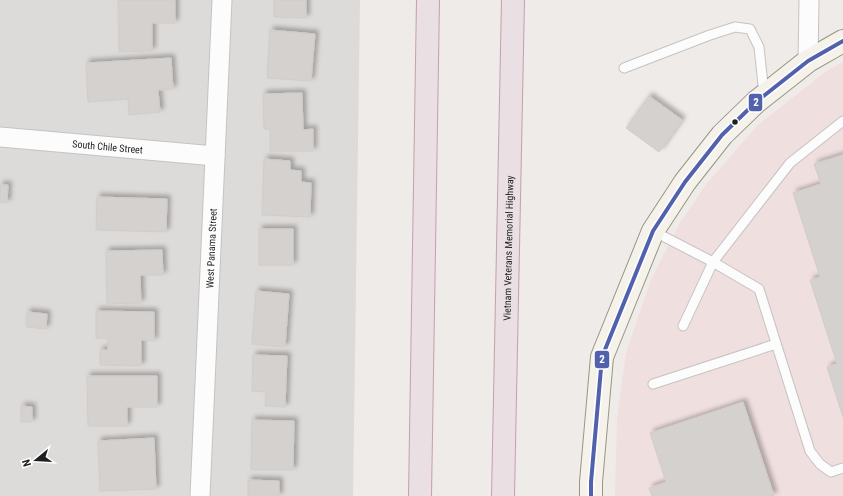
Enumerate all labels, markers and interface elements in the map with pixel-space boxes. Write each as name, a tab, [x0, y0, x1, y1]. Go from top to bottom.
line badge: 2	[748, 93, 763, 112]
text: 2	[753, 96, 759, 109]
unlabelled marker	[730, 117, 740, 127]
street label: South Chile Street	[72, 138, 143, 156]
street label: Vietnam Veterans Memorial Highway	[502, 175, 515, 321]
street label: West Panama Street	[204, 208, 219, 288]
line badge: 2	[594, 350, 610, 369]
text: 2	[599, 353, 605, 366]
north arrow	[16, 440, 56, 480]
text: N	[20, 457, 34, 468]

